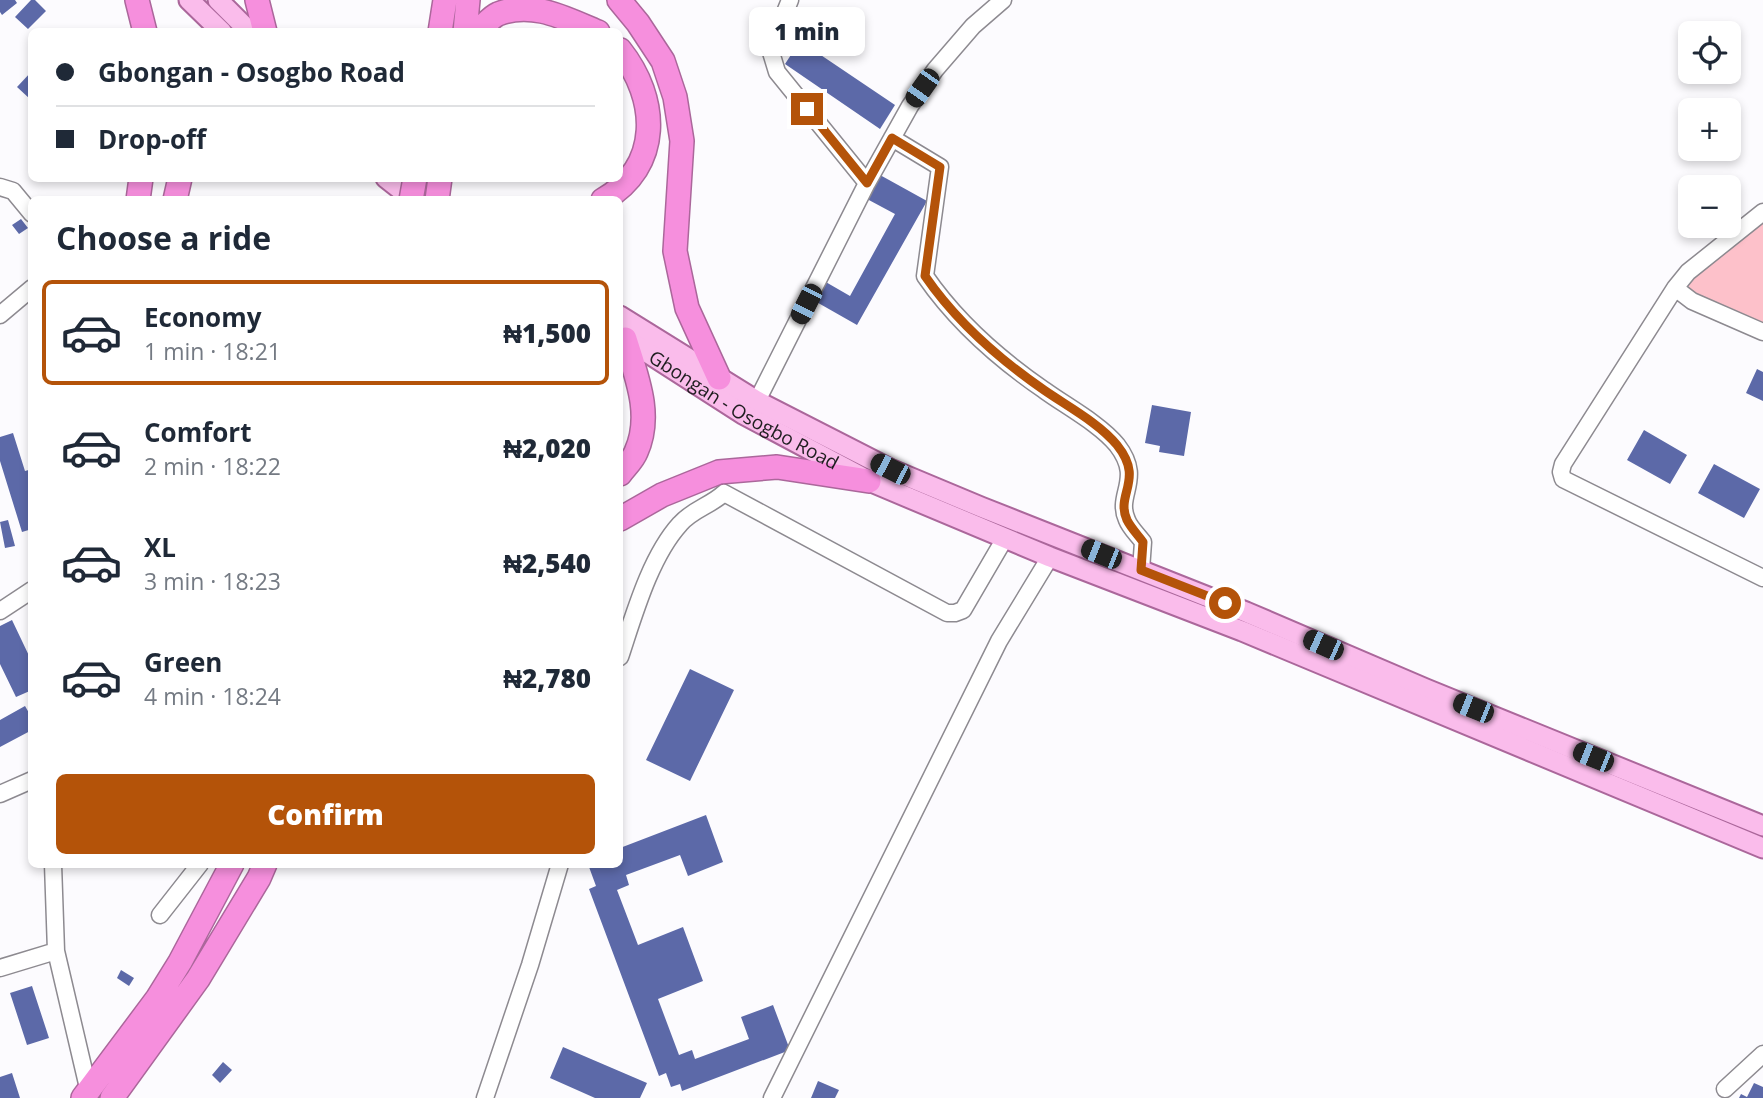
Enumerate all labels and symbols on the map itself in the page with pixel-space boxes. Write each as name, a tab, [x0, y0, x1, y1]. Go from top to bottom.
callout: 1 min	[749, 7, 865, 56]
car	[902, 65, 943, 111]
route end	[791, 93, 823, 125]
car	[788, 281, 825, 327]
street label: Gbongan - Osogbo Road	[644, 344, 843, 476]
car	[867, 450, 914, 488]
car	[1078, 536, 1125, 572]
route start	[1209, 587, 1241, 619]
car	[1300, 627, 1347, 663]
car	[1450, 690, 1497, 726]
car	[1570, 739, 1617, 775]

